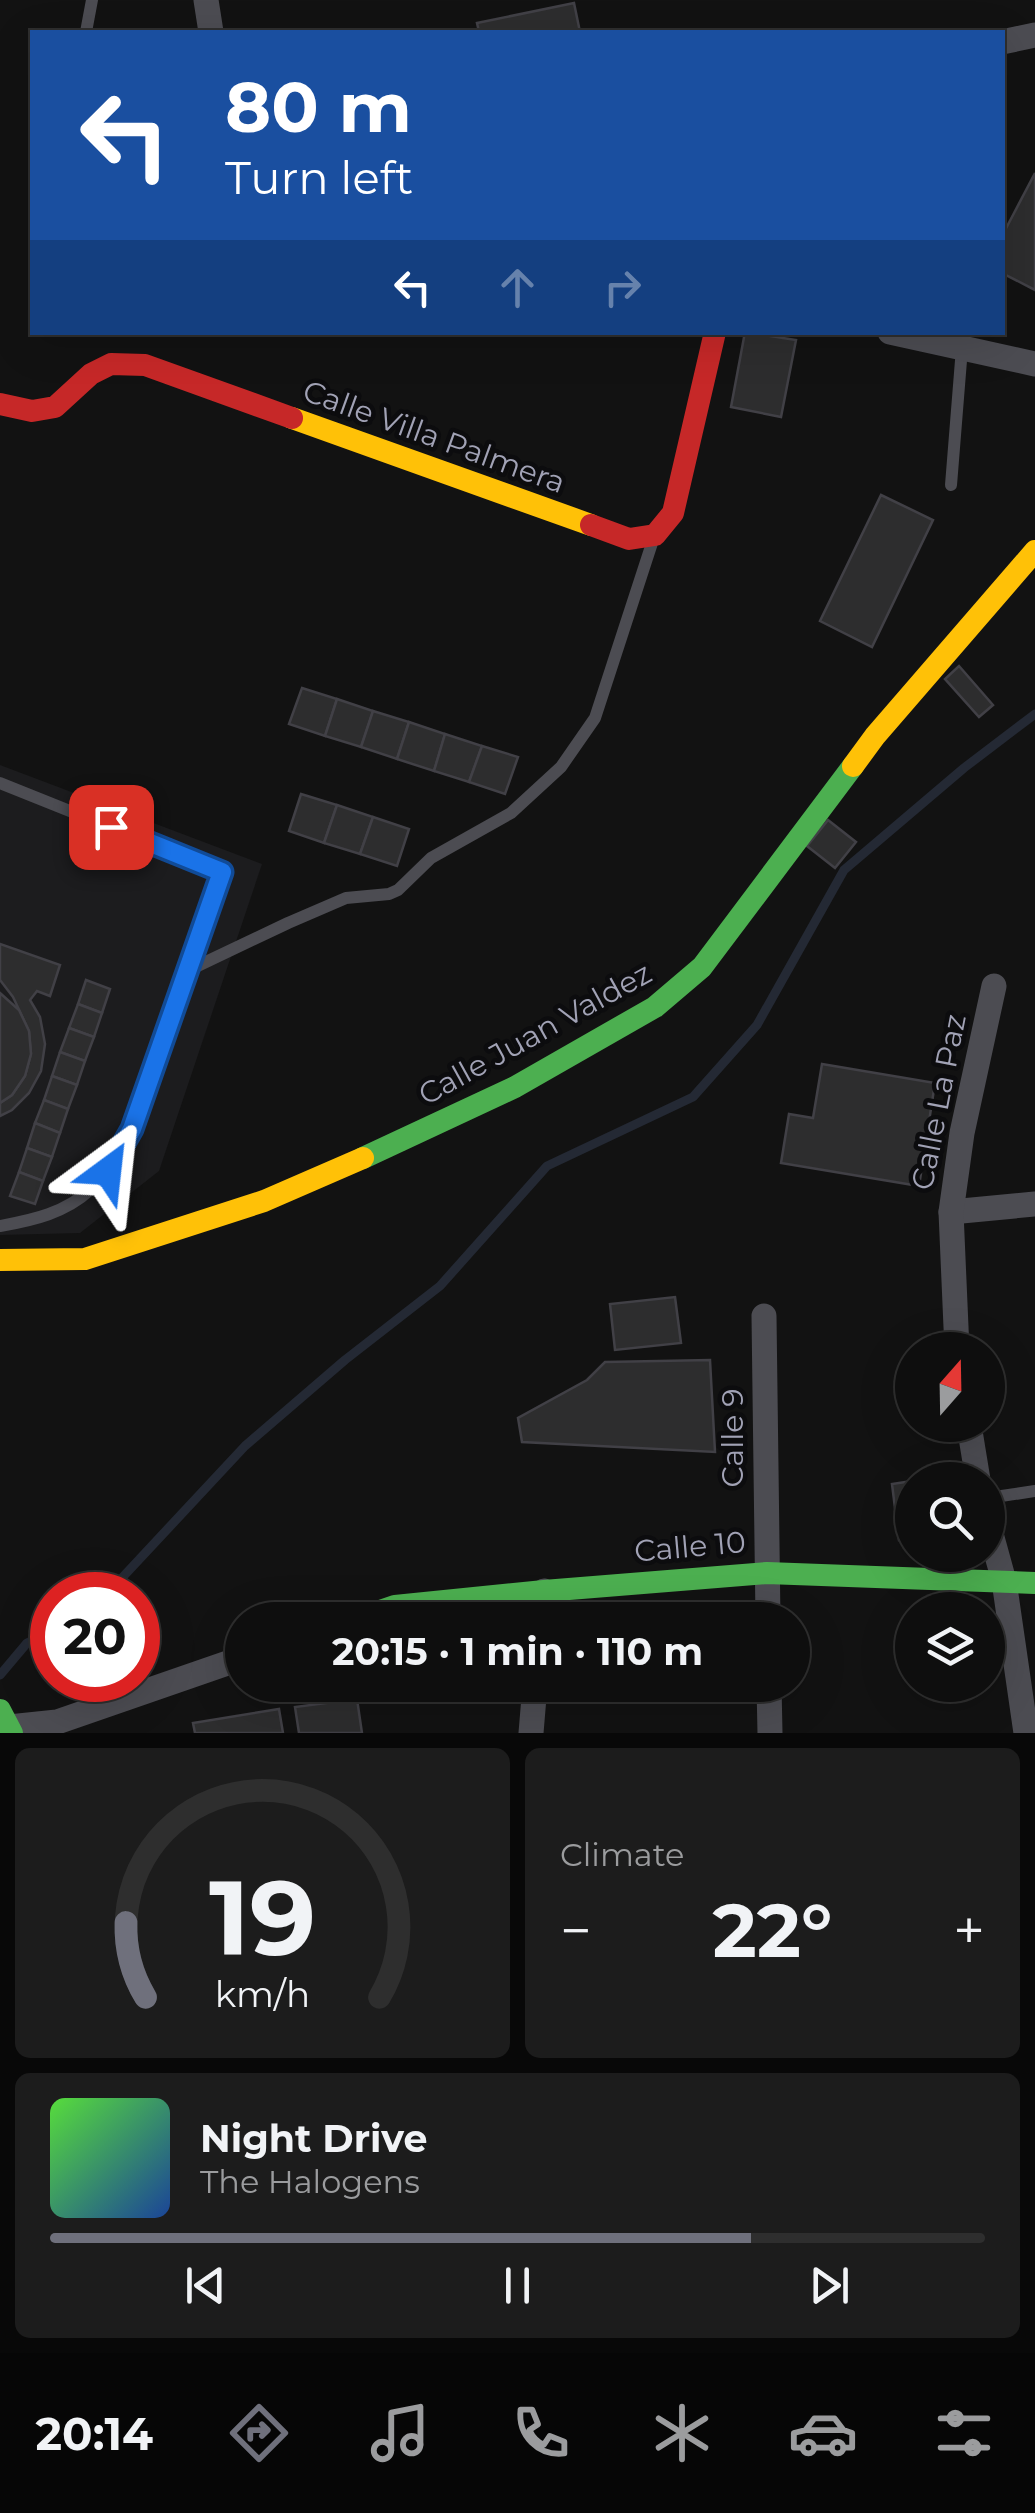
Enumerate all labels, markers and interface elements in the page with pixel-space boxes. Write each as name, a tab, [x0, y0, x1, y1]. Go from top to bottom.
text: 80 m	[225, 64, 412, 150]
icon: left	[60, 70, 190, 200]
text: Turn left	[225, 150, 413, 205]
icon: left	[385, 260, 440, 315]
icon: ahead	[490, 260, 545, 315]
icon: right	[595, 260, 650, 315]
street label: Calle Villa Palmera	[298, 372, 570, 501]
pin	[69, 785, 154, 870]
icon: arrive	[84, 800, 139, 855]
street label: Calle Juan Valdez	[412, 954, 658, 1113]
street label: Calle La Paz	[903, 1011, 974, 1193]
position arrow	[56, 1119, 160, 1223]
north arrow	[895, 1332, 1005, 1442]
map controls	[895, 1332, 1005, 1702]
street label: Calle 9	[714, 1388, 751, 1488]
button: search	[895, 1462, 1005, 1572]
street label: Calle 10	[633, 1523, 747, 1570]
speed limit sign: 20	[30, 1572, 160, 1702]
button: layers	[895, 1592, 1005, 1702]
text: 20:15 · 1 min · 110 m	[332, 1628, 703, 1675]
text: Climate	[560, 1835, 684, 1874]
text: 19	[209, 1854, 316, 1981]
text: 22°	[713, 1884, 832, 1976]
text: −	[560, 1897, 592, 1964]
text: +	[953, 1897, 985, 1964]
text: km/h	[215, 1972, 310, 2016]
text: Night Drive	[200, 2115, 427, 2162]
text: The Halogens	[200, 2162, 420, 2201]
icon: previous	[178, 2258, 233, 2313]
icon: pause	[490, 2258, 545, 2313]
icon: next	[802, 2258, 857, 2313]
icon: directions	[224, 2398, 294, 2468]
icon: music	[365, 2398, 435, 2468]
icon: phone	[506, 2398, 576, 2468]
icon: climate	[647, 2398, 717, 2468]
icon: car	[788, 2398, 858, 2468]
icon: filters	[929, 2398, 999, 2468]
text: 20:14	[36, 2406, 153, 2461]

